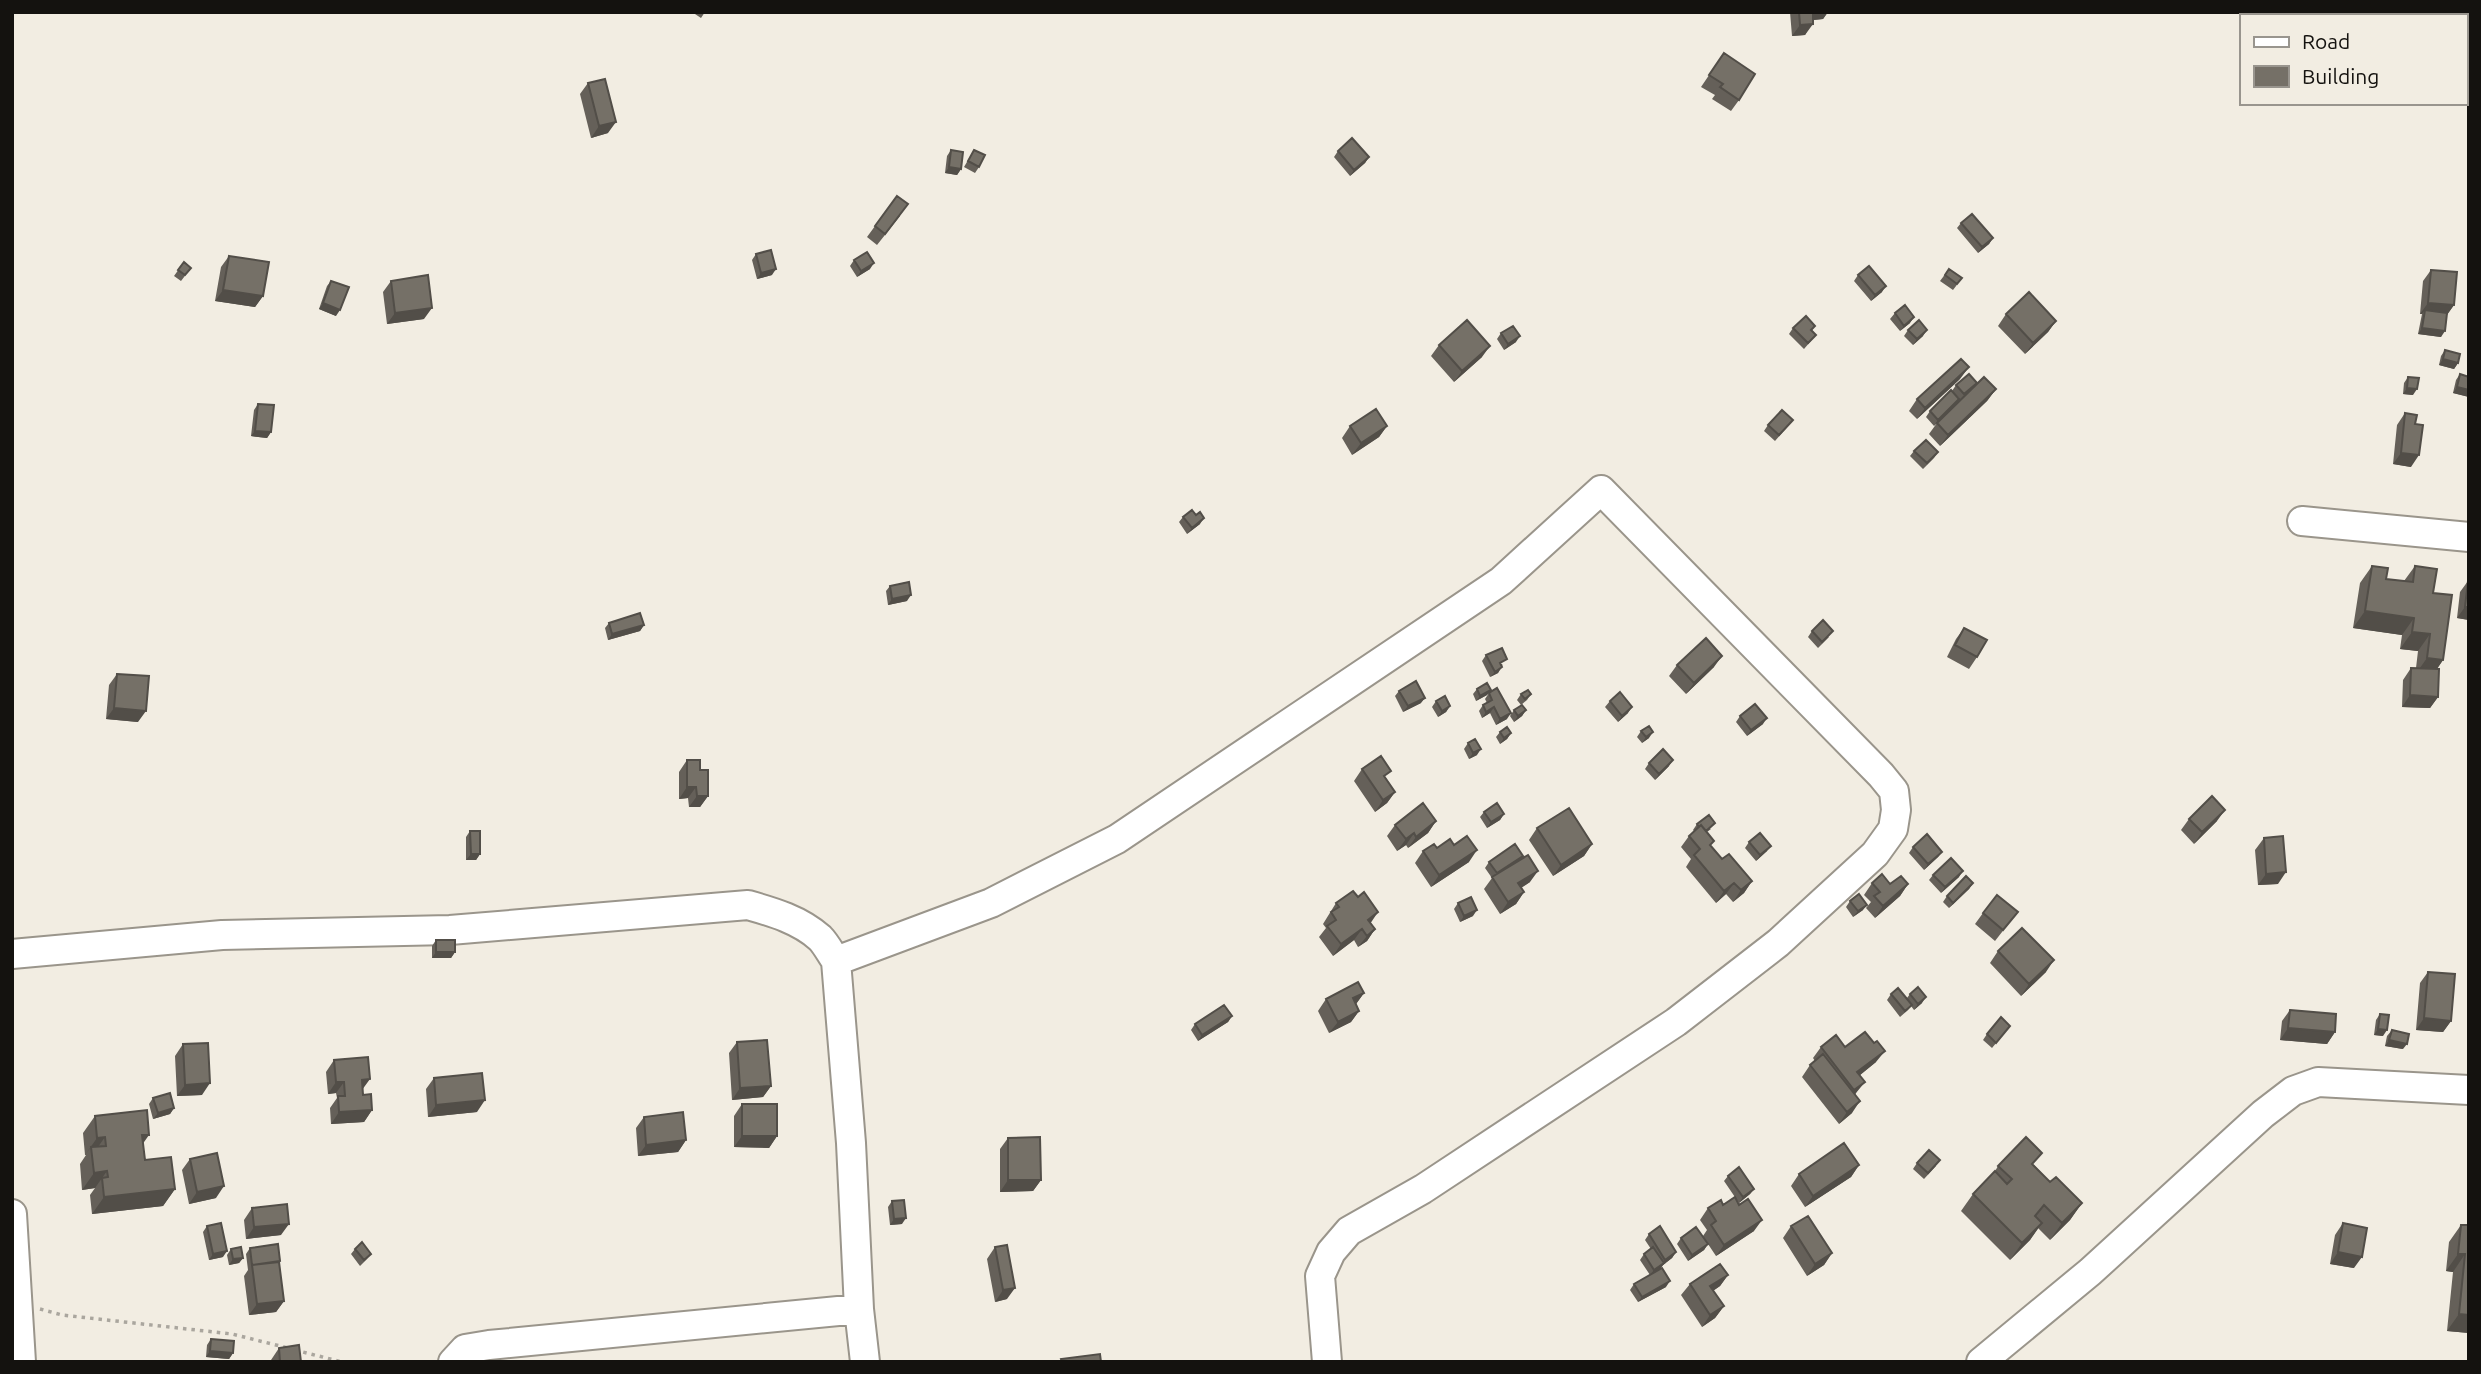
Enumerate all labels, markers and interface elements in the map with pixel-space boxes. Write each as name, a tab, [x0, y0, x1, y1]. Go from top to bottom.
legend	[2240, 14, 2467, 105]
text: Road	[2302, 29, 2350, 53]
text: Building	[2302, 64, 2379, 88]

